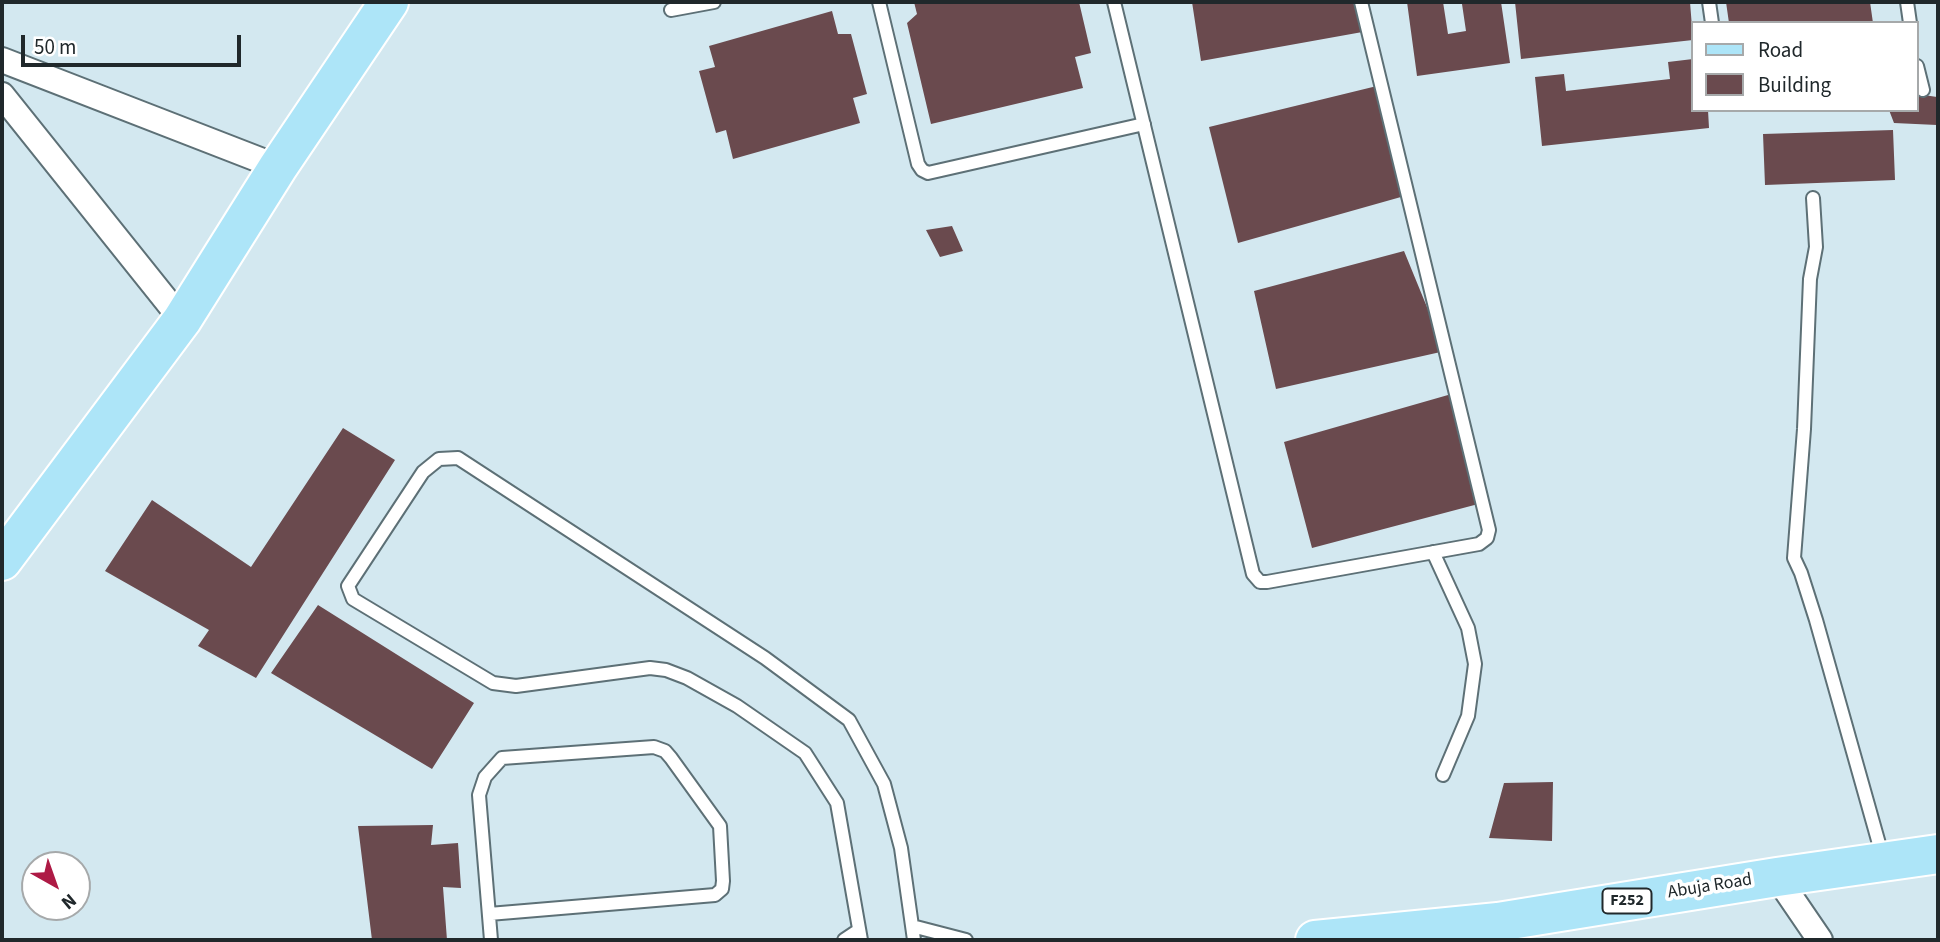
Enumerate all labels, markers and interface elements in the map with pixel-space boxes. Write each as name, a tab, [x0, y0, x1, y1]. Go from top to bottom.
scale bar	[24, 21, 245, 65]
legend	[1692, 21, 1919, 112]
text: 50 m	[34, 32, 76, 62]
text: Road	[1758, 35, 1803, 65]
text: Building	[1758, 70, 1831, 100]
north arrow	[21, 851, 91, 921]
street label: Abuja Road	[1666, 870, 1754, 904]
text: N	[55, 887, 82, 915]
road number: F252	[1602, 888, 1652, 914]

